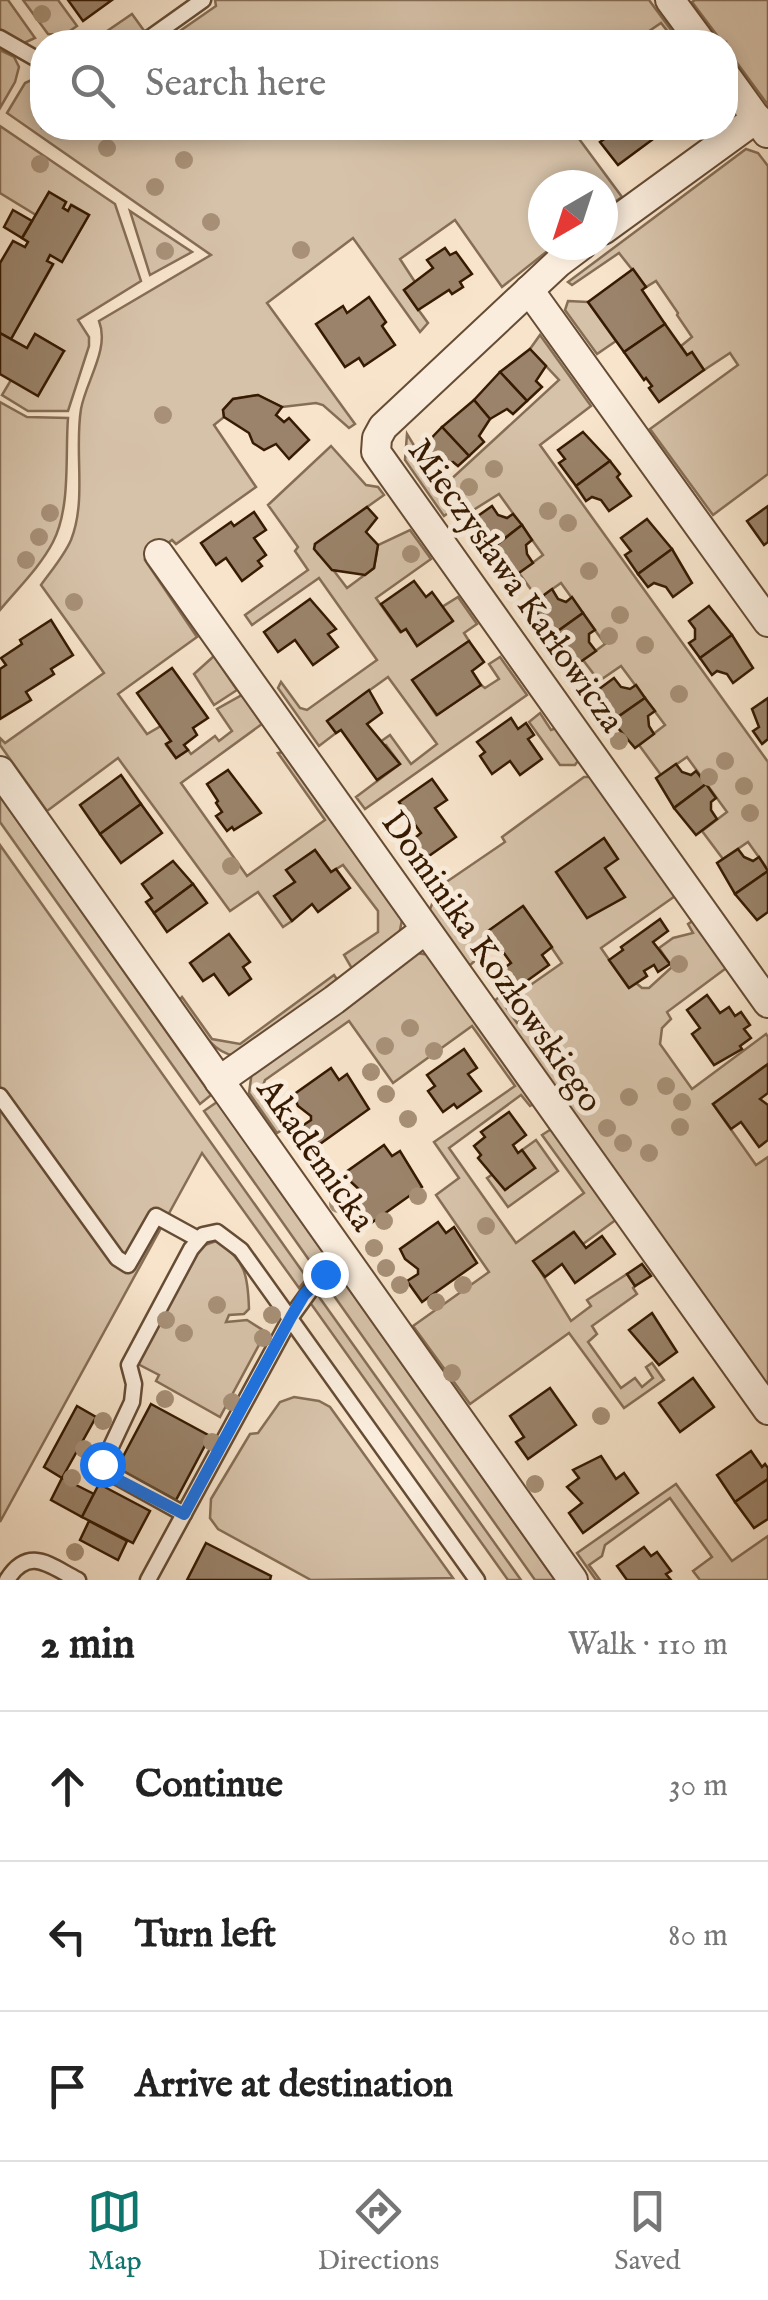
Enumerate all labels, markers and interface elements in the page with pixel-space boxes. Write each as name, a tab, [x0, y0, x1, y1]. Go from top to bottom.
search box	[30, 30, 738, 140]
icon: search	[65, 58, 120, 113]
text: Search here	[145, 61, 326, 109]
north arrow	[528, 170, 618, 260]
street label: Mieczysława Karłowicza	[397, 431, 634, 743]
street label: Dominika Kozłowskiego	[370, 803, 612, 1122]
street label: Akademicka	[245, 1069, 385, 1242]
route end	[303, 1252, 349, 1298]
route start	[80, 1442, 126, 1488]
text: 2 min	[40, 1619, 135, 1672]
text: Walk · 110 m	[568, 1625, 728, 1666]
icon: ahead	[40, 1759, 95, 1814]
text: Continue	[135, 1762, 283, 1810]
text: 30 m	[669, 1766, 728, 1807]
icon: left	[40, 1909, 95, 1964]
text: Turn left	[135, 1912, 276, 1960]
text: 80 m	[668, 1916, 728, 1957]
icon: arrive	[40, 2059, 95, 2114]
text: Arrive at destination	[135, 2062, 453, 2110]
tab: Map	[87, 2184, 142, 2279]
tab: Directions	[317, 2184, 439, 2279]
tab: Saved	[614, 2184, 681, 2279]

